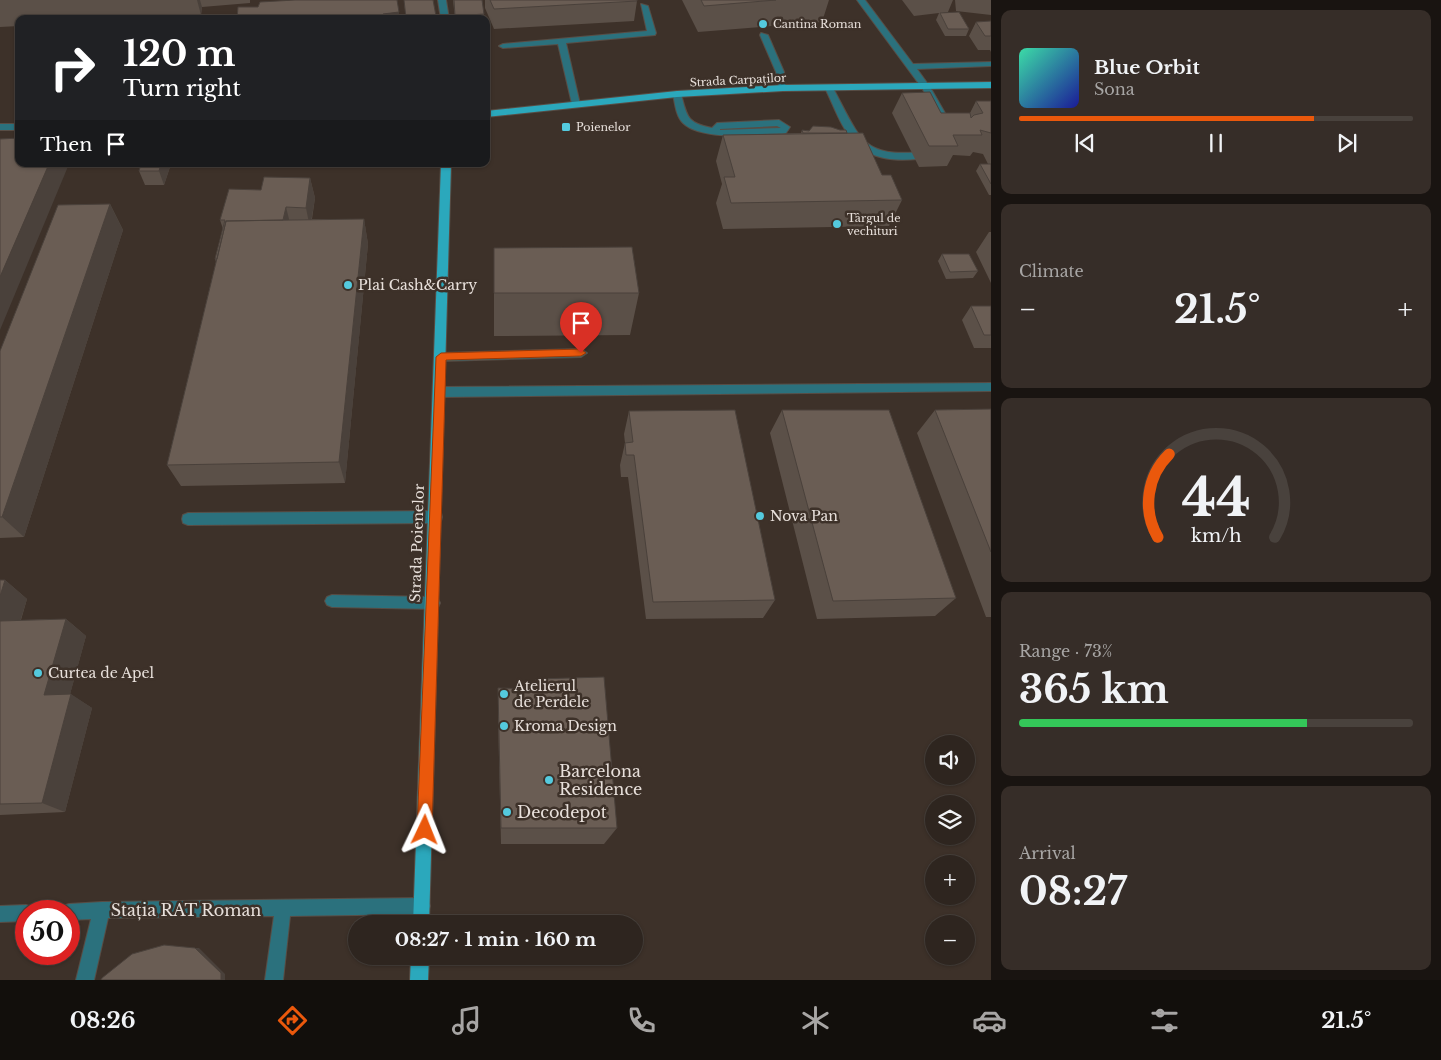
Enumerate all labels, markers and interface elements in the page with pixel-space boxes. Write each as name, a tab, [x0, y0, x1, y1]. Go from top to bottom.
place label: Cantina Roman	[773, 17, 862, 31]
marker: Cantina Roman	[757, 18, 769, 30]
text: 120 m	[123, 32, 236, 75]
icon: right	[40, 35, 105, 100]
text: Blue Orbit	[1094, 56, 1200, 79]
street label: Strada Carpaților	[689, 70, 787, 90]
text: Turn right	[123, 75, 241, 102]
text: Sona	[1094, 79, 1135, 99]
place label: Poienelor	[576, 120, 631, 134]
marker: Poienelor	[560, 121, 572, 133]
icon: previous	[1071, 129, 1099, 157]
icon: pause	[1202, 129, 1230, 157]
icon: next	[1333, 129, 1361, 157]
icon: arrive	[102, 130, 130, 158]
text: Then	[40, 133, 92, 156]
place label: Târgul de vechituri	[847, 211, 901, 238]
marker: Târgul de vechituri	[831, 218, 843, 230]
text: Climate	[1019, 261, 1084, 281]
place label: Plai Cash&Carry	[358, 276, 477, 294]
marker: Plai Cash&Carry	[342, 279, 354, 291]
text: 21.5°	[1174, 286, 1260, 333]
text: −	[1019, 292, 1037, 327]
text: +	[1398, 292, 1413, 327]
pin	[560, 302, 602, 353]
icon: arrive	[567, 309, 595, 337]
text: 44	[1181, 466, 1251, 530]
street label: Strada Poienelor	[406, 483, 428, 603]
place label: Nova Pan	[770, 507, 838, 525]
marker: Nova Pan	[754, 510, 766, 522]
text: km/h	[1191, 525, 1241, 547]
text: Range · 73%	[1019, 641, 1113, 661]
place label: Curtea de Apel	[48, 664, 154, 682]
text: 365 km	[1019, 666, 1169, 713]
marker: Curtea de Apel	[32, 667, 44, 679]
place label: Atelierul de Perdele	[513, 677, 589, 711]
marker: Atelierul de Perdele	[498, 688, 510, 700]
place label: Kroma Design	[514, 717, 617, 735]
marker: Kroma Design	[498, 720, 510, 732]
map controls	[925, 735, 975, 965]
button: sound	[925, 735, 975, 785]
place label: Barcelona Residence	[559, 761, 642, 799]
marker: Barcelona Residence	[543, 774, 555, 786]
button: layers	[925, 795, 975, 845]
place label: Decodepot	[517, 802, 607, 822]
position arrow	[398, 803, 450, 855]
marker: Decodepot	[501, 806, 513, 818]
text: Arrival	[1019, 843, 1076, 863]
button: +	[925, 855, 975, 905]
text: 08:27	[1019, 868, 1127, 915]
speed limit sign: 50	[15, 900, 80, 965]
street label: Stația RAT Roman	[111, 900, 261, 921]
button: −	[925, 915, 975, 965]
text: 08:27 · 1 min · 160 m	[395, 928, 596, 951]
icon: directions	[275, 1003, 310, 1038]
icon: music	[449, 1003, 484, 1038]
icon: phone	[624, 1003, 659, 1038]
icon: climate	[798, 1003, 833, 1038]
icon: car	[972, 1003, 1007, 1038]
icon: filters	[1147, 1003, 1182, 1038]
text: 08:26	[70, 1007, 136, 1034]
text: 21.5°	[1321, 1007, 1371, 1034]

